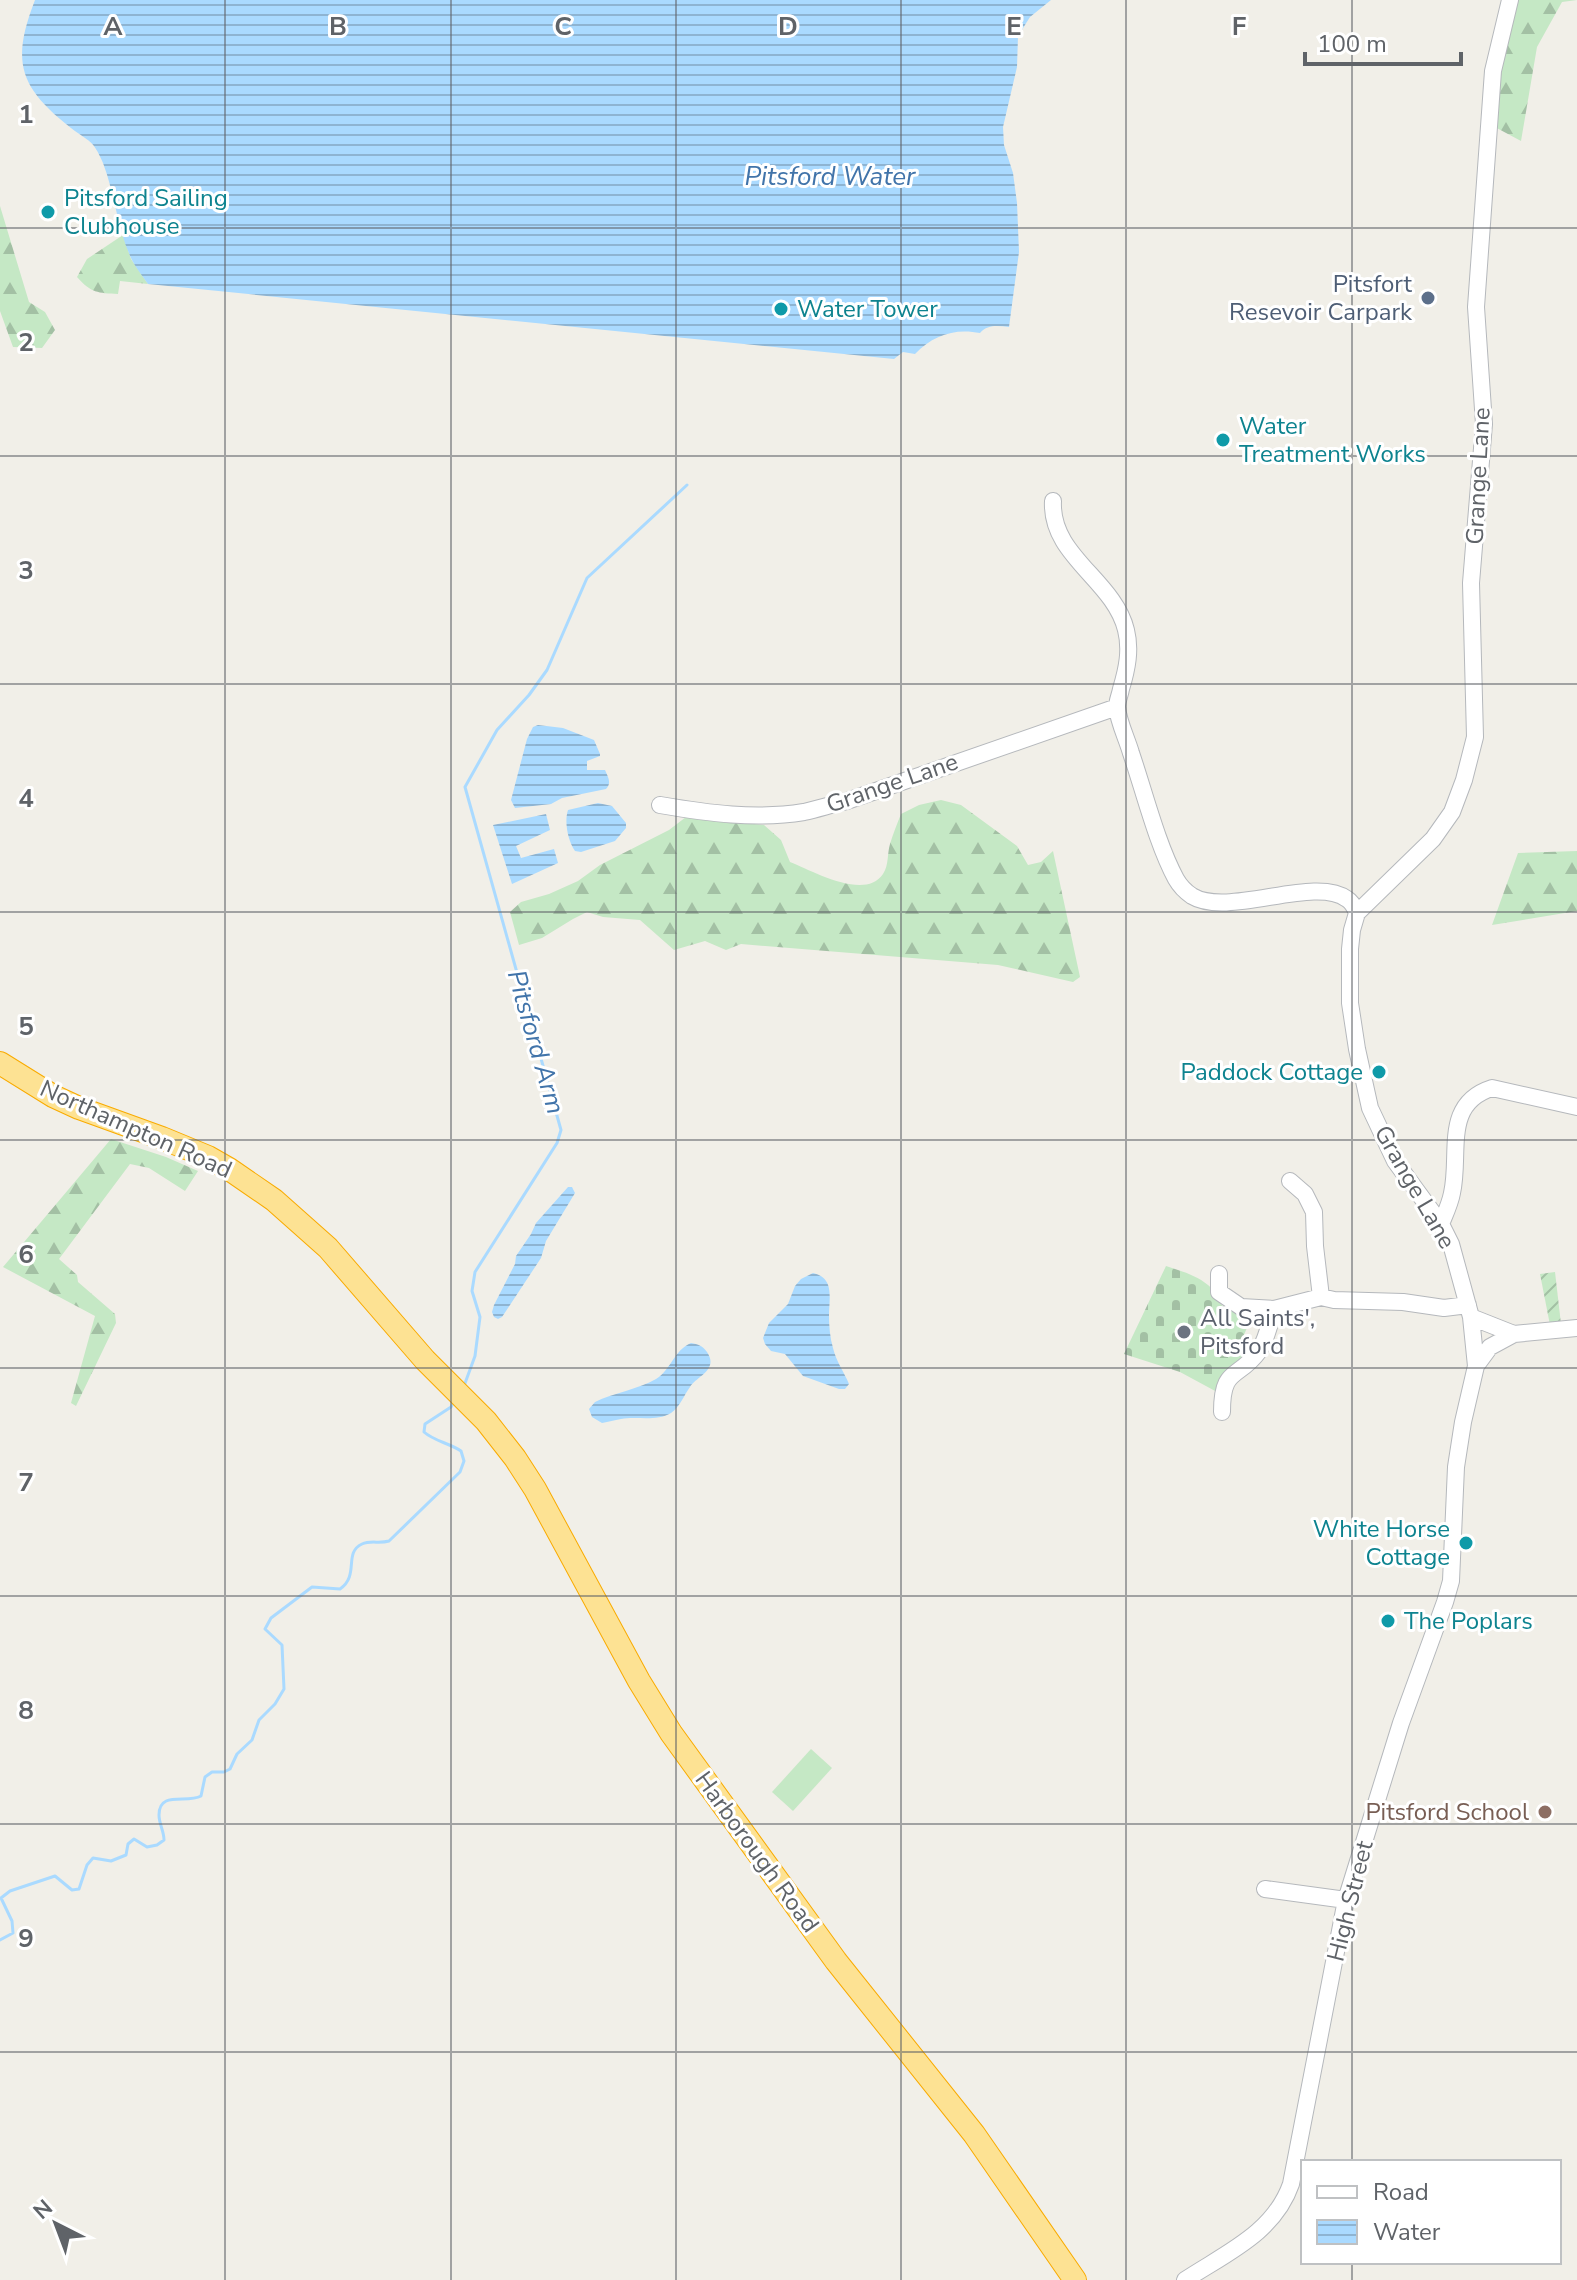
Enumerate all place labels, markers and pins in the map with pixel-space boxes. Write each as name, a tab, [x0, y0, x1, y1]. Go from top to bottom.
place label: Pitsford Sailing Clubhouse	[64, 182, 228, 242]
marker: Pitsford Sailing Clubhouse	[39, 203, 57, 221]
place label: Pitsfort Resevoir Carpark	[1229, 268, 1413, 328]
marker: Pitsfort Resevoir Carpark	[1419, 289, 1437, 307]
place label: Water Tower	[797, 293, 938, 325]
marker: Water Tower	[772, 300, 790, 318]
place label: Water Treatment Works	[1239, 410, 1426, 470]
marker: Water Treatment Works	[1214, 431, 1232, 449]
place label: Paddock Cottage	[1180, 1056, 1363, 1088]
marker: Paddock Cottage	[1370, 1063, 1388, 1081]
place label: All Saints', Pitsford	[1200, 1302, 1315, 1362]
marker: All Saints', Pitsford	[1175, 1323, 1193, 1341]
place label: White Horse Cottage	[1313, 1513, 1450, 1573]
marker: White Horse Cottage	[1457, 1534, 1475, 1552]
place label: The Poplars	[1404, 1605, 1533, 1637]
marker: The Poplars	[1379, 1612, 1397, 1630]
place label: Pitsford School	[1365, 1796, 1529, 1828]
marker: Pitsford School	[1536, 1803, 1554, 1821]

